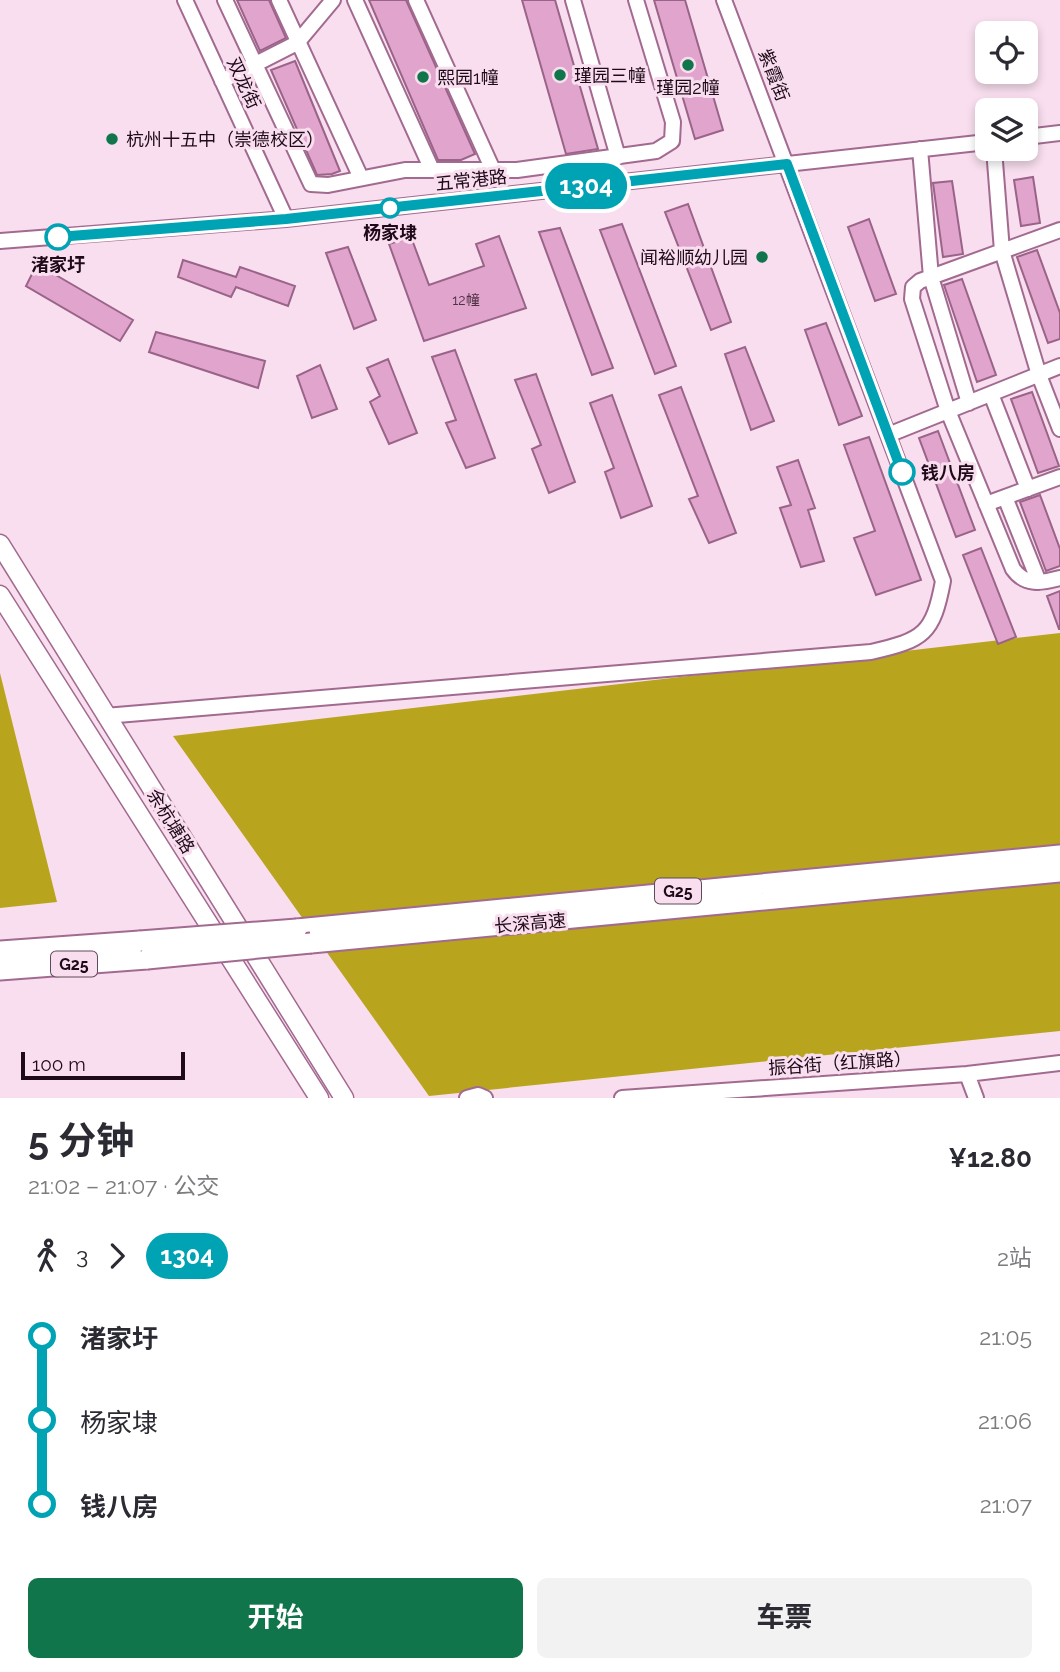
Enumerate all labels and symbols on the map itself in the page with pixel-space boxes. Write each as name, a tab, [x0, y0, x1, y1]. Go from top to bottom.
street label: 紫霞街	[755, 46, 793, 104]
street label: 双龙街	[223, 54, 265, 112]
marker: 瑾园2幢	[680, 57, 696, 73]
place label: 瑾园三幢	[574, 65, 646, 86]
place label: 熙园1幢	[437, 67, 499, 88]
marker: 瑾园三幢	[552, 67, 568, 83]
marker: 熙园1幢	[415, 69, 431, 85]
place label: 瑾园2幢	[656, 77, 720, 98]
place label: 杭州十五中（崇德校区）	[126, 129, 324, 150]
marker: 杭州十五中（崇德校区）	[104, 131, 120, 147]
line badge: 1304	[537, 163, 635, 209]
street label: 五常港路	[434, 166, 508, 194]
marker: 杨家埭	[380, 198, 400, 218]
place label: 杨家埭	[363, 222, 417, 243]
marker: 渚家圩	[45, 224, 71, 250]
place label: 闻裕顺幼儿园	[640, 247, 748, 268]
marker: 闻裕顺幼儿园	[754, 249, 770, 265]
place label: 渚家圩	[31, 254, 85, 275]
house number: 12幢	[452, 292, 480, 308]
marker: 钱八房	[889, 459, 915, 485]
place label: 钱八房	[921, 462, 975, 483]
street label: 余杭塘路	[143, 785, 199, 857]
road number: G25	[655, 878, 701, 904]
street label: 长深高速	[493, 909, 567, 937]
road number: G25	[51, 952, 97, 976]
street label: 振谷街（红旗路）	[767, 1048, 913, 1078]
scale bar	[21, 1049, 186, 1081]

